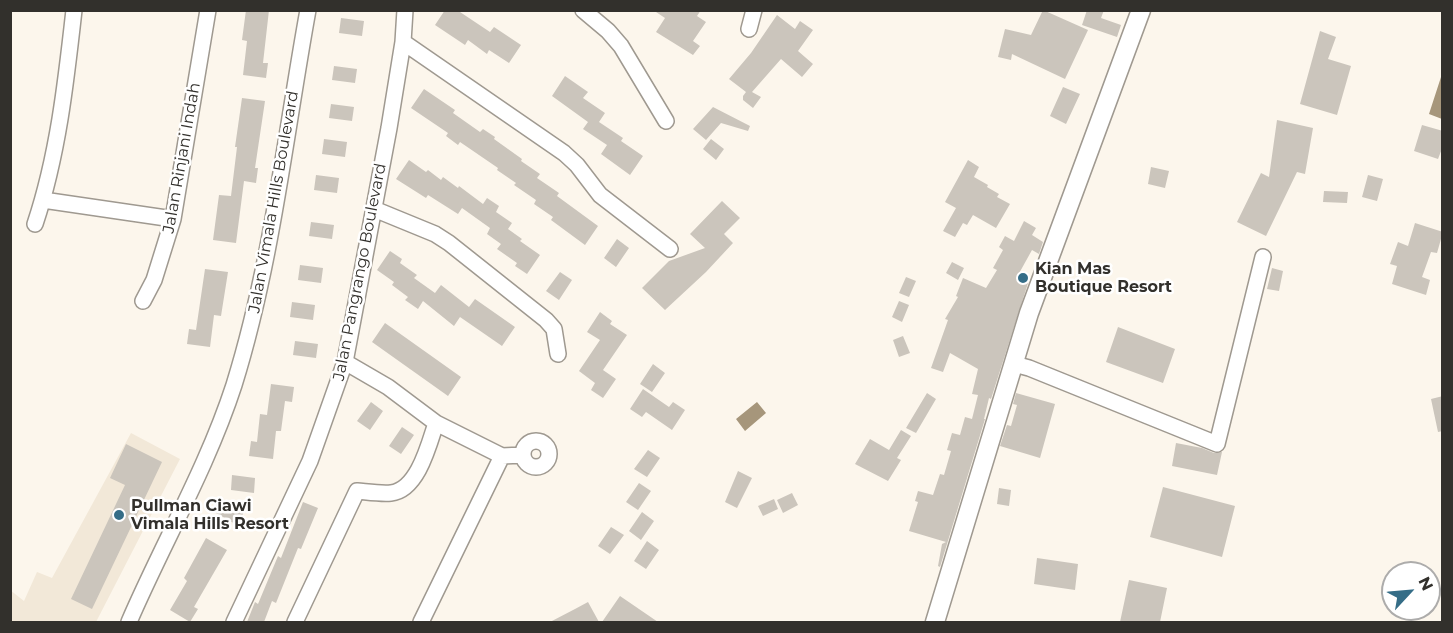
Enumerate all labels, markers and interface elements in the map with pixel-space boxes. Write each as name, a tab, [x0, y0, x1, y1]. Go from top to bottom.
street label: Jalan Rinjani Indah	[159, 81, 205, 235]
street label: Jalan Vimala Hills Boulevard	[245, 89, 303, 315]
street label: Jalan Pangrango Boulevard	[329, 162, 391, 382]
place label: Kian Mas Boutique Resort	[1035, 259, 1172, 297]
marker: Kian Mas Boutique Resort	[1016, 271, 1030, 285]
place label: Pullman Ciawi Vimala Hills Resort	[131, 496, 289, 534]
marker: Pullman Ciawi Vimala Hills Resort	[112, 508, 126, 522]
north arrow	[1381, 561, 1441, 621]
text: N	[1414, 574, 1437, 594]

